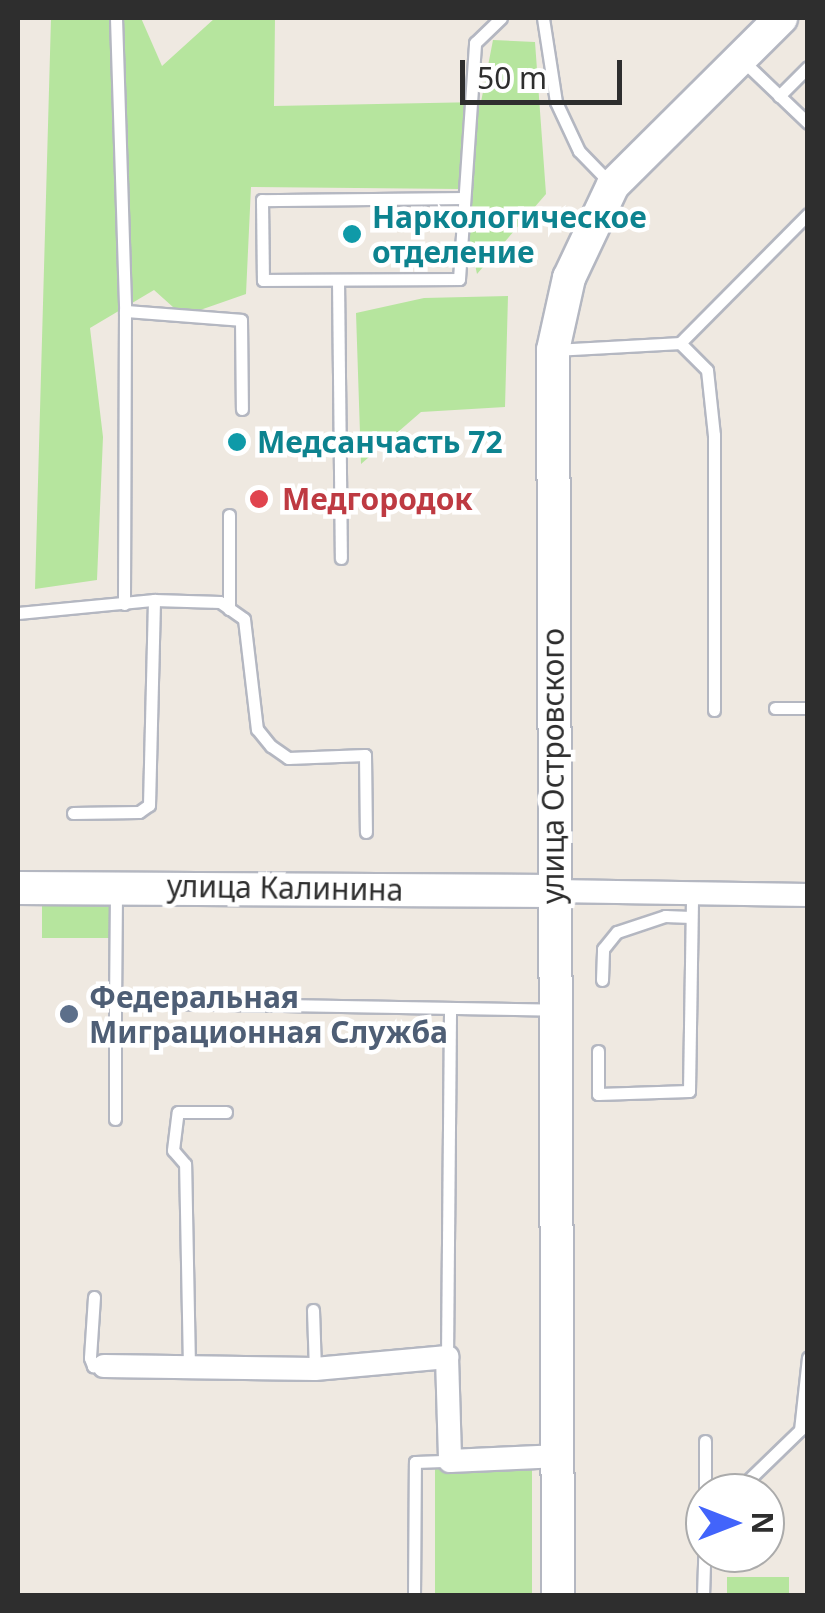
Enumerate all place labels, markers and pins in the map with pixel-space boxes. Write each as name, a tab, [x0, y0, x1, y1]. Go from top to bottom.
place label: Наркологическое отделение	[372, 199, 647, 270]
marker: Наркологическое отделение	[341, 223, 363, 245]
place label: Медсанчасть 72	[257, 424, 503, 460]
marker: Медсанчасть 72	[226, 431, 248, 453]
place label: Медгородок	[282, 481, 473, 517]
marker: Медгородок	[246, 486, 272, 512]
place label: Федеральная Миграционная Служба	[89, 979, 448, 1050]
marker: Федеральная Миграционная Служба	[58, 1003, 80, 1025]

